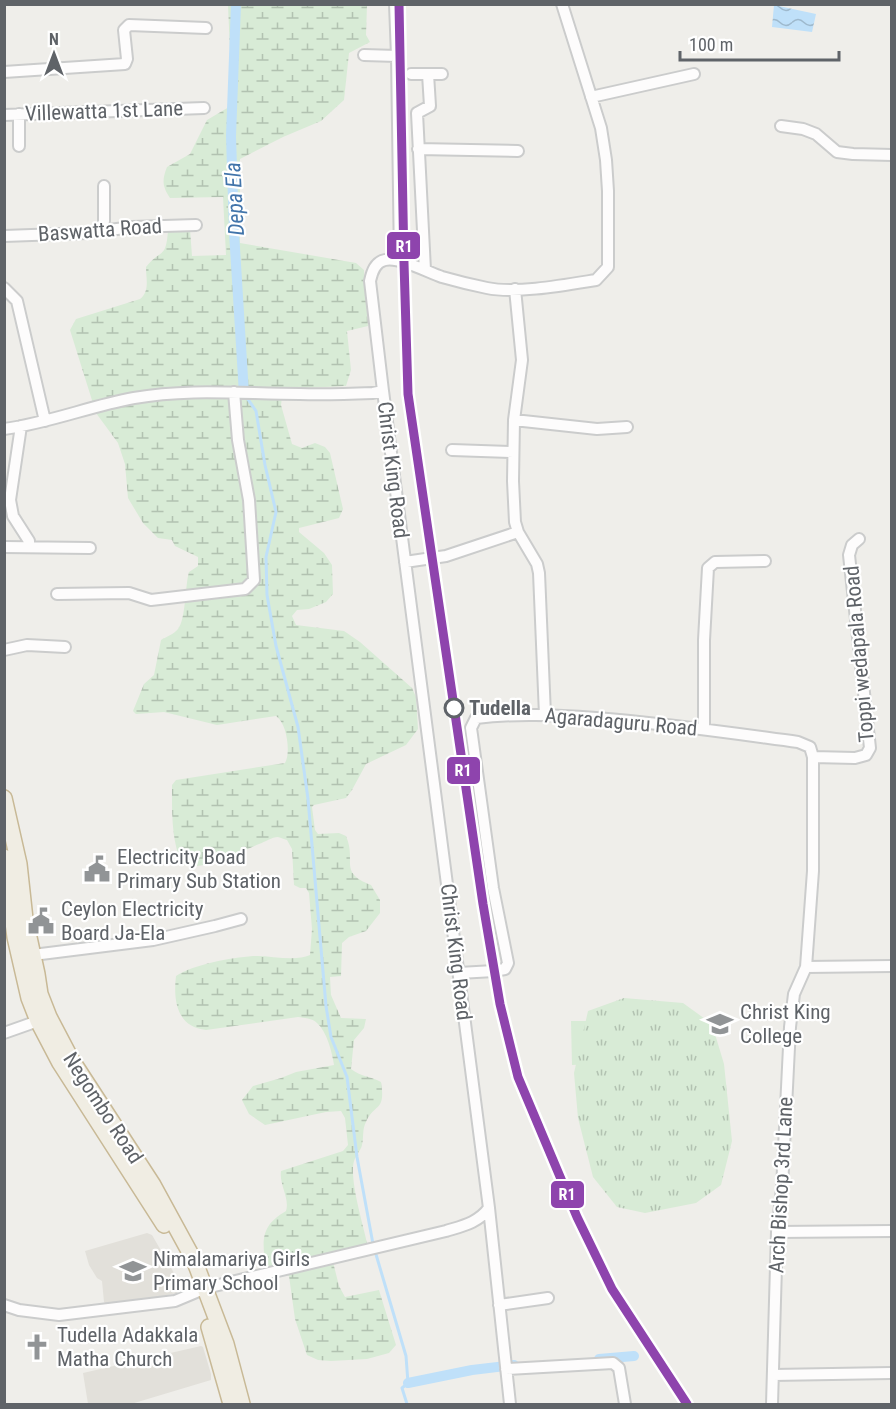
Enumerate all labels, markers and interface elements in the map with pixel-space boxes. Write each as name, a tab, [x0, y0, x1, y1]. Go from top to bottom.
north arrow	[24, 24, 84, 84]
scale bar	[680, 24, 839, 62]
text: N	[49, 30, 59, 49]
text: 100 m	[689, 34, 733, 55]
street label: Villewatta 1st Lane	[25, 96, 184, 126]
water label: Depa Ela	[220, 162, 249, 236]
street label: Baswatta Road	[37, 214, 163, 246]
line badge: R1	[386, 231, 421, 260]
text: R1	[396, 237, 412, 256]
street label: Christ King Road	[373, 400, 413, 540]
street label: Toppi wedapala Road	[839, 565, 879, 743]
place label: Tudella	[469, 696, 531, 720]
marker: Tudella	[444, 698, 464, 718]
street label: Agaradaguru Road	[544, 703, 698, 741]
line badge: R1	[446, 756, 481, 785]
text: R1	[455, 761, 471, 780]
place label: Electricity Boad Primary Sub Station	[117, 845, 281, 893]
public building icon: Electricity Boad Primary Sub Station	[82, 854, 112, 884]
street label: Christ King Road	[436, 882, 476, 1022]
place label: Ceylon Electricity Board Ja-Ela	[61, 897, 204, 945]
public building icon: Ceylon Electricity Board Ja-Ela	[26, 906, 56, 936]
place label: Christ King College	[740, 1000, 831, 1048]
school or university icon: Christ King College	[705, 1009, 735, 1039]
street label: Negombo Road	[58, 1048, 148, 1168]
street label: Arch Bishop 3rd Lane	[764, 1096, 798, 1274]
line badge: R1	[550, 1180, 585, 1209]
text: R1	[559, 1185, 575, 1204]
place label: Nimalamariya Girls Primary School	[153, 1247, 310, 1295]
school or university icon: Nimalamariya Girls Primary School	[118, 1256, 148, 1286]
place label: Tudella Adakkala Matha Church	[57, 1323, 198, 1371]
church icon: Tudella Adakkala Matha Church	[22, 1332, 52, 1362]

